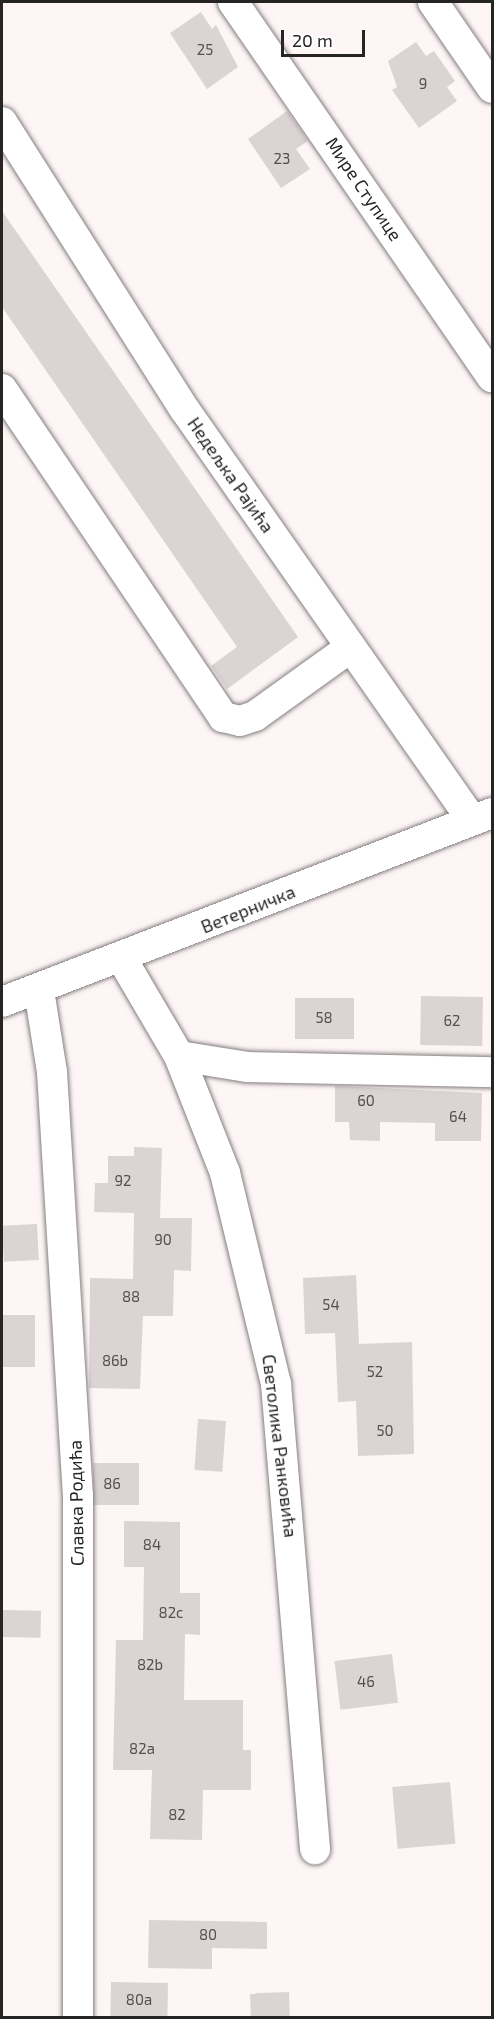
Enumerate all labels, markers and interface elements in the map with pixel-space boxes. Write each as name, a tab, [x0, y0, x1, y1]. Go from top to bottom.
scale bar	[284, 18, 368, 56]
text: 20 m	[292, 29, 333, 51]
house number: 25	[197, 41, 213, 59]
house number: 9	[419, 75, 427, 93]
street label: Мире Ступице	[321, 133, 407, 245]
house number: 23	[274, 150, 290, 168]
street label: Недељка Рајића	[183, 413, 279, 537]
street label: Ветерничка	[198, 880, 298, 938]
house number: 58	[315, 1009, 333, 1027]
house number: 62	[443, 1012, 461, 1030]
house number: 60	[357, 1092, 375, 1110]
house number: 64	[449, 1108, 467, 1126]
house number: 92	[114, 1172, 132, 1190]
house number: 90	[154, 1231, 172, 1249]
house number: 88	[122, 1288, 140, 1306]
house number: 54	[322, 1296, 340, 1314]
house number: 86b	[102, 1352, 128, 1370]
street label: Светолика Ранковића	[258, 1353, 302, 1539]
house number: 52	[367, 1363, 383, 1381]
house number: 50	[376, 1422, 394, 1440]
street label: Славка Родића	[64, 1440, 88, 1566]
house number: 86	[103, 1475, 121, 1493]
house number: 84	[143, 1536, 161, 1554]
house number: 82c	[159, 1604, 183, 1622]
house number: 82b	[137, 1656, 163, 1674]
house number: 46	[357, 1673, 375, 1691]
house number: 82a	[129, 1740, 155, 1758]
house number: 82	[168, 1806, 186, 1824]
house number: 80	[199, 1926, 217, 1944]
house number: 80a	[126, 1991, 152, 2009]

